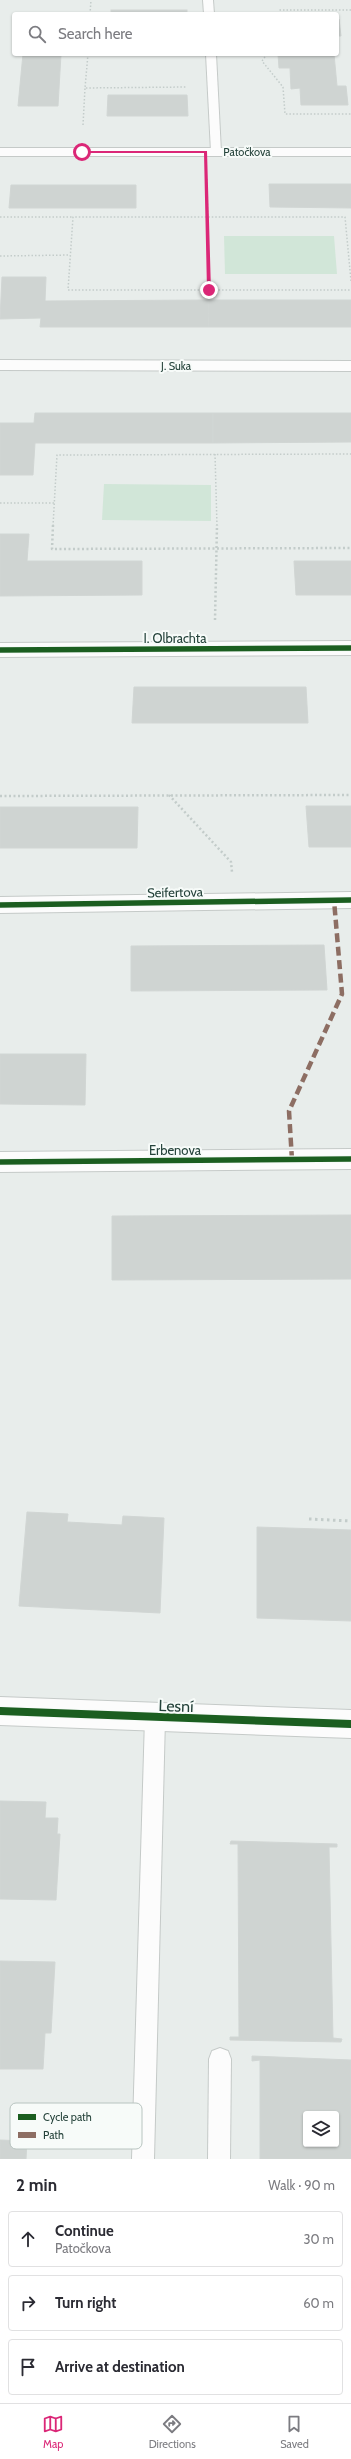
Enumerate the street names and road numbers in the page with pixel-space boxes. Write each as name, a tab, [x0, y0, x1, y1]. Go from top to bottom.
street label: Patočkova	[223, 145, 271, 159]
street label: J. Suka	[160, 359, 192, 373]
street label: I. Olbrachta	[144, 630, 207, 646]
street label: Seifertova	[147, 884, 204, 900]
street label: Erbenova	[149, 1142, 202, 1158]
street label: Lesní	[158, 1696, 194, 1716]

